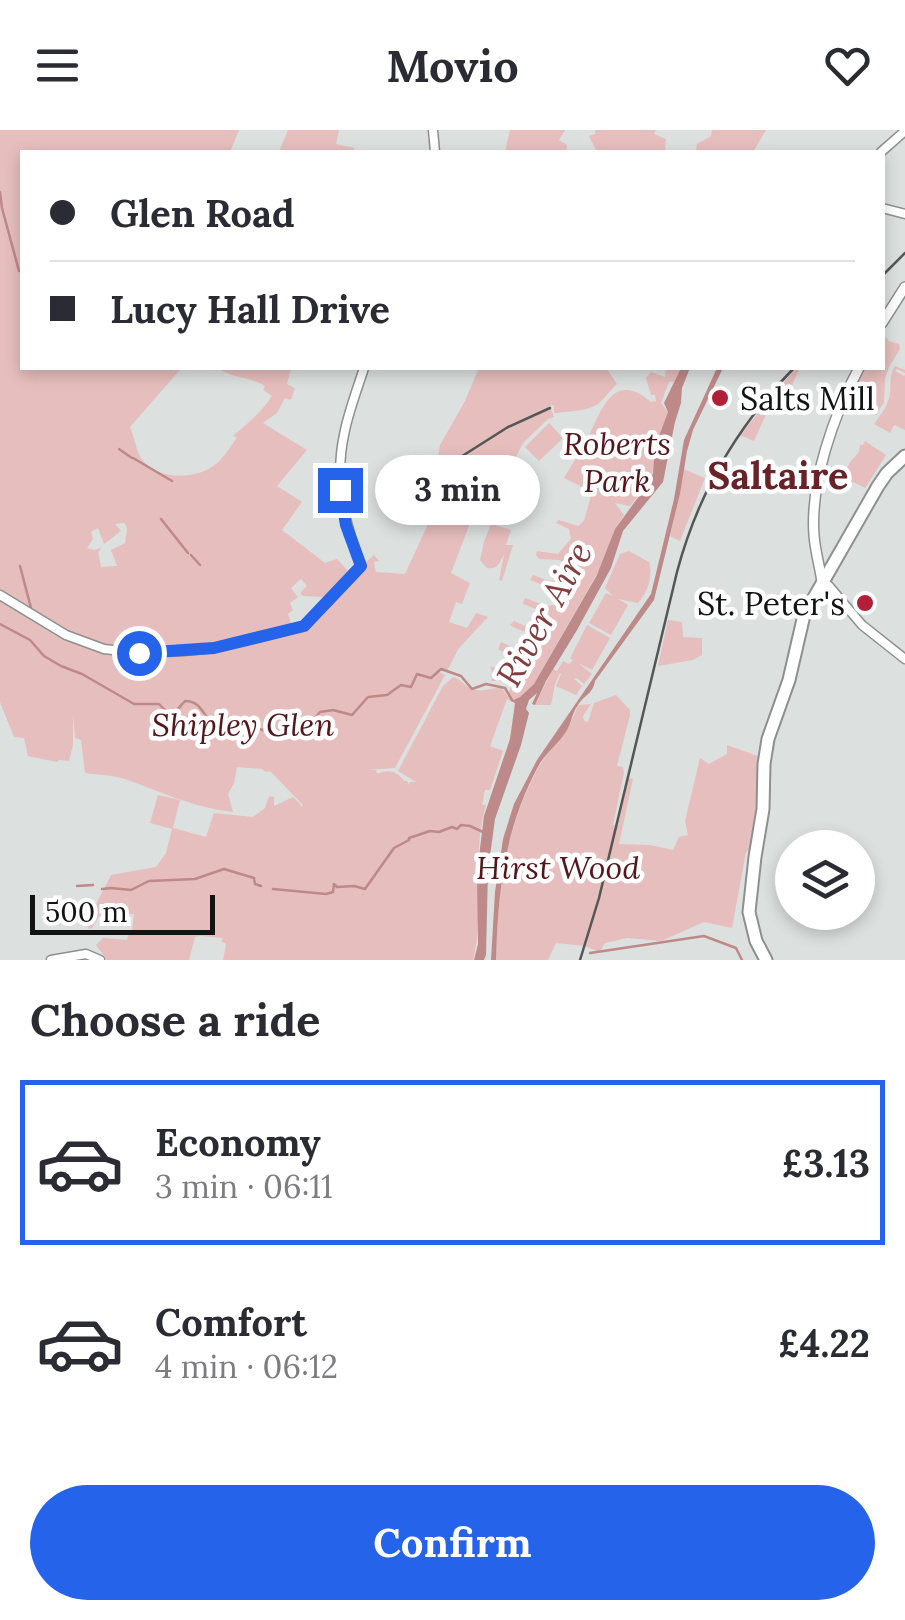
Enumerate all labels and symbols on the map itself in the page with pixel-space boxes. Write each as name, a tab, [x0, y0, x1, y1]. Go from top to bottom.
place label: Salts Mill	[740, 378, 875, 419]
marker: Salts Mill	[709, 387, 731, 409]
park label: Roberts Park	[563, 423, 671, 501]
district label: Saltaire	[708, 451, 848, 499]
callout: 3 min	[375, 455, 540, 525]
route end	[318, 468, 363, 513]
water label: River Aire	[486, 534, 602, 694]
place label: St. Peter's	[697, 583, 845, 624]
marker: St. Peter's	[854, 592, 876, 614]
route start	[117, 631, 162, 676]
park label: Shipley Glen	[152, 704, 334, 745]
park label: Hirst Wood	[476, 847, 640, 888]
scale bar	[30, 890, 215, 934]

